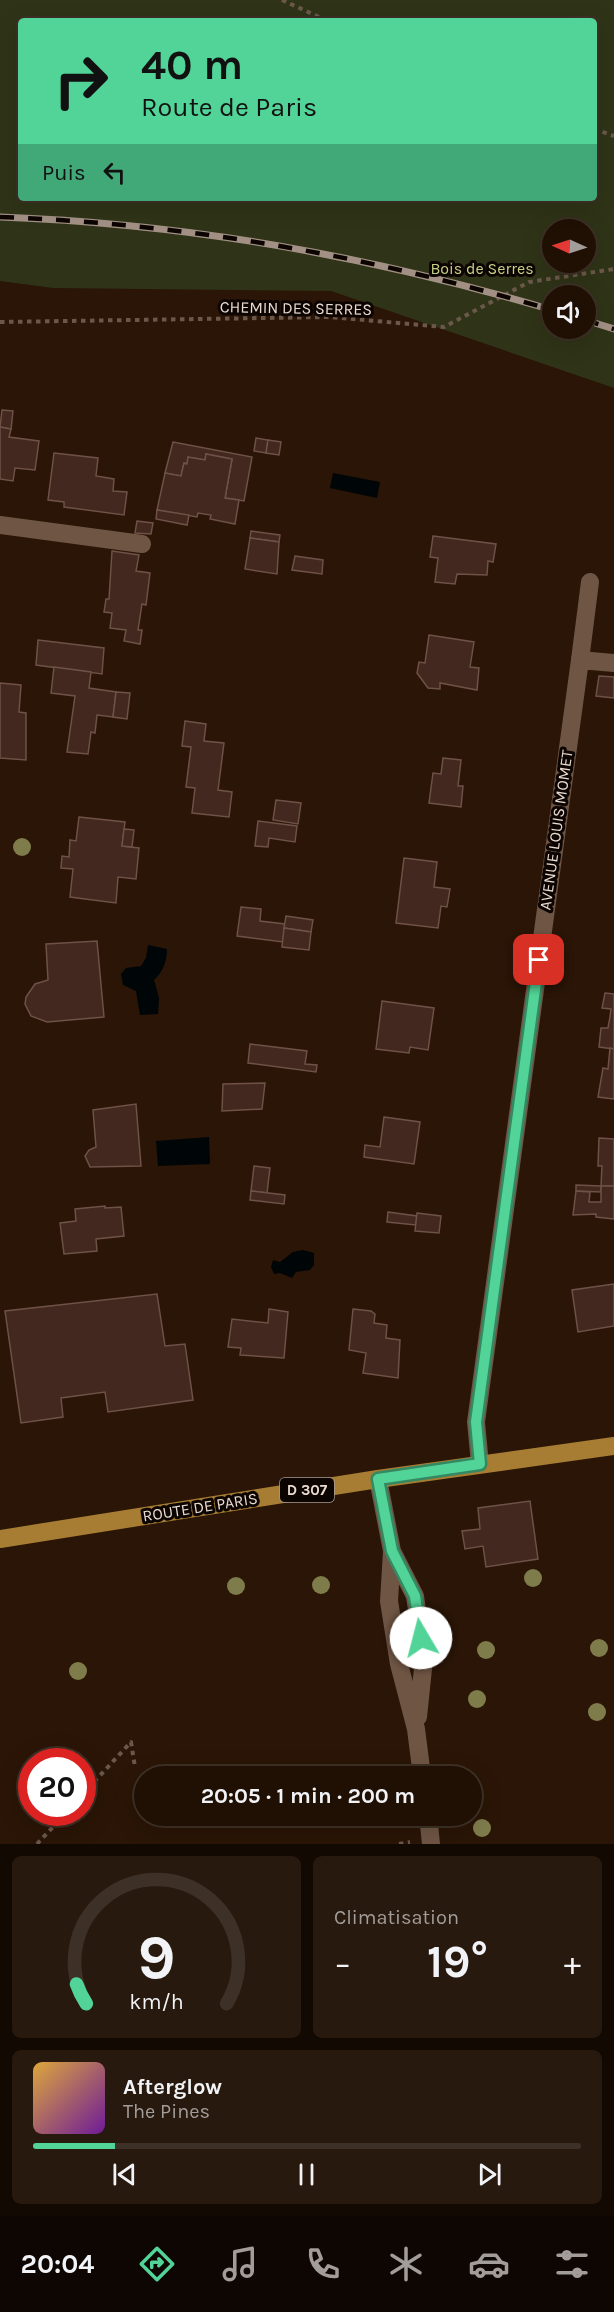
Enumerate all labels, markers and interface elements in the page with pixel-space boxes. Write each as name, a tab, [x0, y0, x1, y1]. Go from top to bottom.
text: 40 m	[141, 40, 243, 90]
icon: right	[42, 42, 120, 120]
text: Route de Paris	[141, 91, 317, 123]
icon: left	[98, 156, 131, 189]
text: Puis	[42, 160, 86, 186]
north arrow	[542, 219, 596, 273]
map controls	[542, 219, 596, 339]
park label: Bois de Serres	[430, 259, 534, 278]
button: sound	[542, 285, 596, 339]
street label: CHEMIN DES SERRES	[220, 297, 372, 319]
street label: AVENUE LOUIS MOMET	[535, 749, 577, 911]
pin	[513, 934, 564, 985]
icon: arrive	[522, 943, 555, 976]
road number: D 307	[280, 1478, 334, 1502]
street label: ROUTE DE PARIS	[141, 1489, 259, 1525]
position arrow	[389, 1606, 453, 1670]
speed limit sign: 20	[18, 1748, 96, 1826]
text: 20:05 · 1 min · 200 m	[201, 1783, 415, 1809]
text: Climatisation	[334, 1906, 459, 1929]
text: 9	[137, 1921, 176, 1994]
text: 19°	[427, 1936, 488, 1988]
text: −	[334, 1944, 351, 1982]
text: +	[564, 1944, 581, 1982]
text: km/h	[129, 1989, 184, 2014]
text: Afterglow	[123, 2074, 222, 2100]
text: The Pines	[123, 2100, 210, 2123]
icon: previous	[108, 2158, 141, 2191]
icon: pause	[290, 2158, 323, 2191]
icon: next	[473, 2158, 506, 2191]
icon: directions	[136, 2243, 178, 2285]
icon: music	[219, 2243, 261, 2285]
icon: phone	[302, 2243, 344, 2285]
icon: climate	[385, 2243, 427, 2285]
icon: car	[468, 2243, 510, 2285]
icon: filters	[551, 2243, 593, 2285]
text: 20:04	[21, 2248, 94, 2280]

